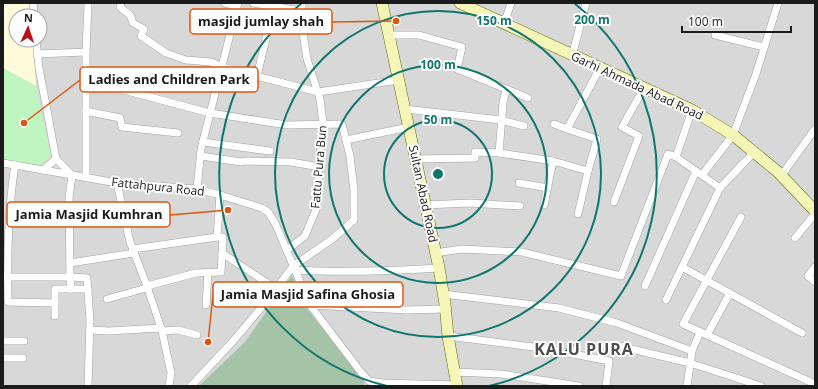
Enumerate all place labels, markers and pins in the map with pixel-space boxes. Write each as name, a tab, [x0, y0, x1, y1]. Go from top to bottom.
callout: masjid jumlay shah	[190, 9, 332, 34]
callout: Ladies and Children Park	[80, 67, 258, 92]
centre of rings	[431, 167, 445, 181]
callout: Jamia Masjid Kumhran	[7, 202, 170, 227]
callout: Jamia Masjid Safina Ghosia	[213, 282, 403, 307]

